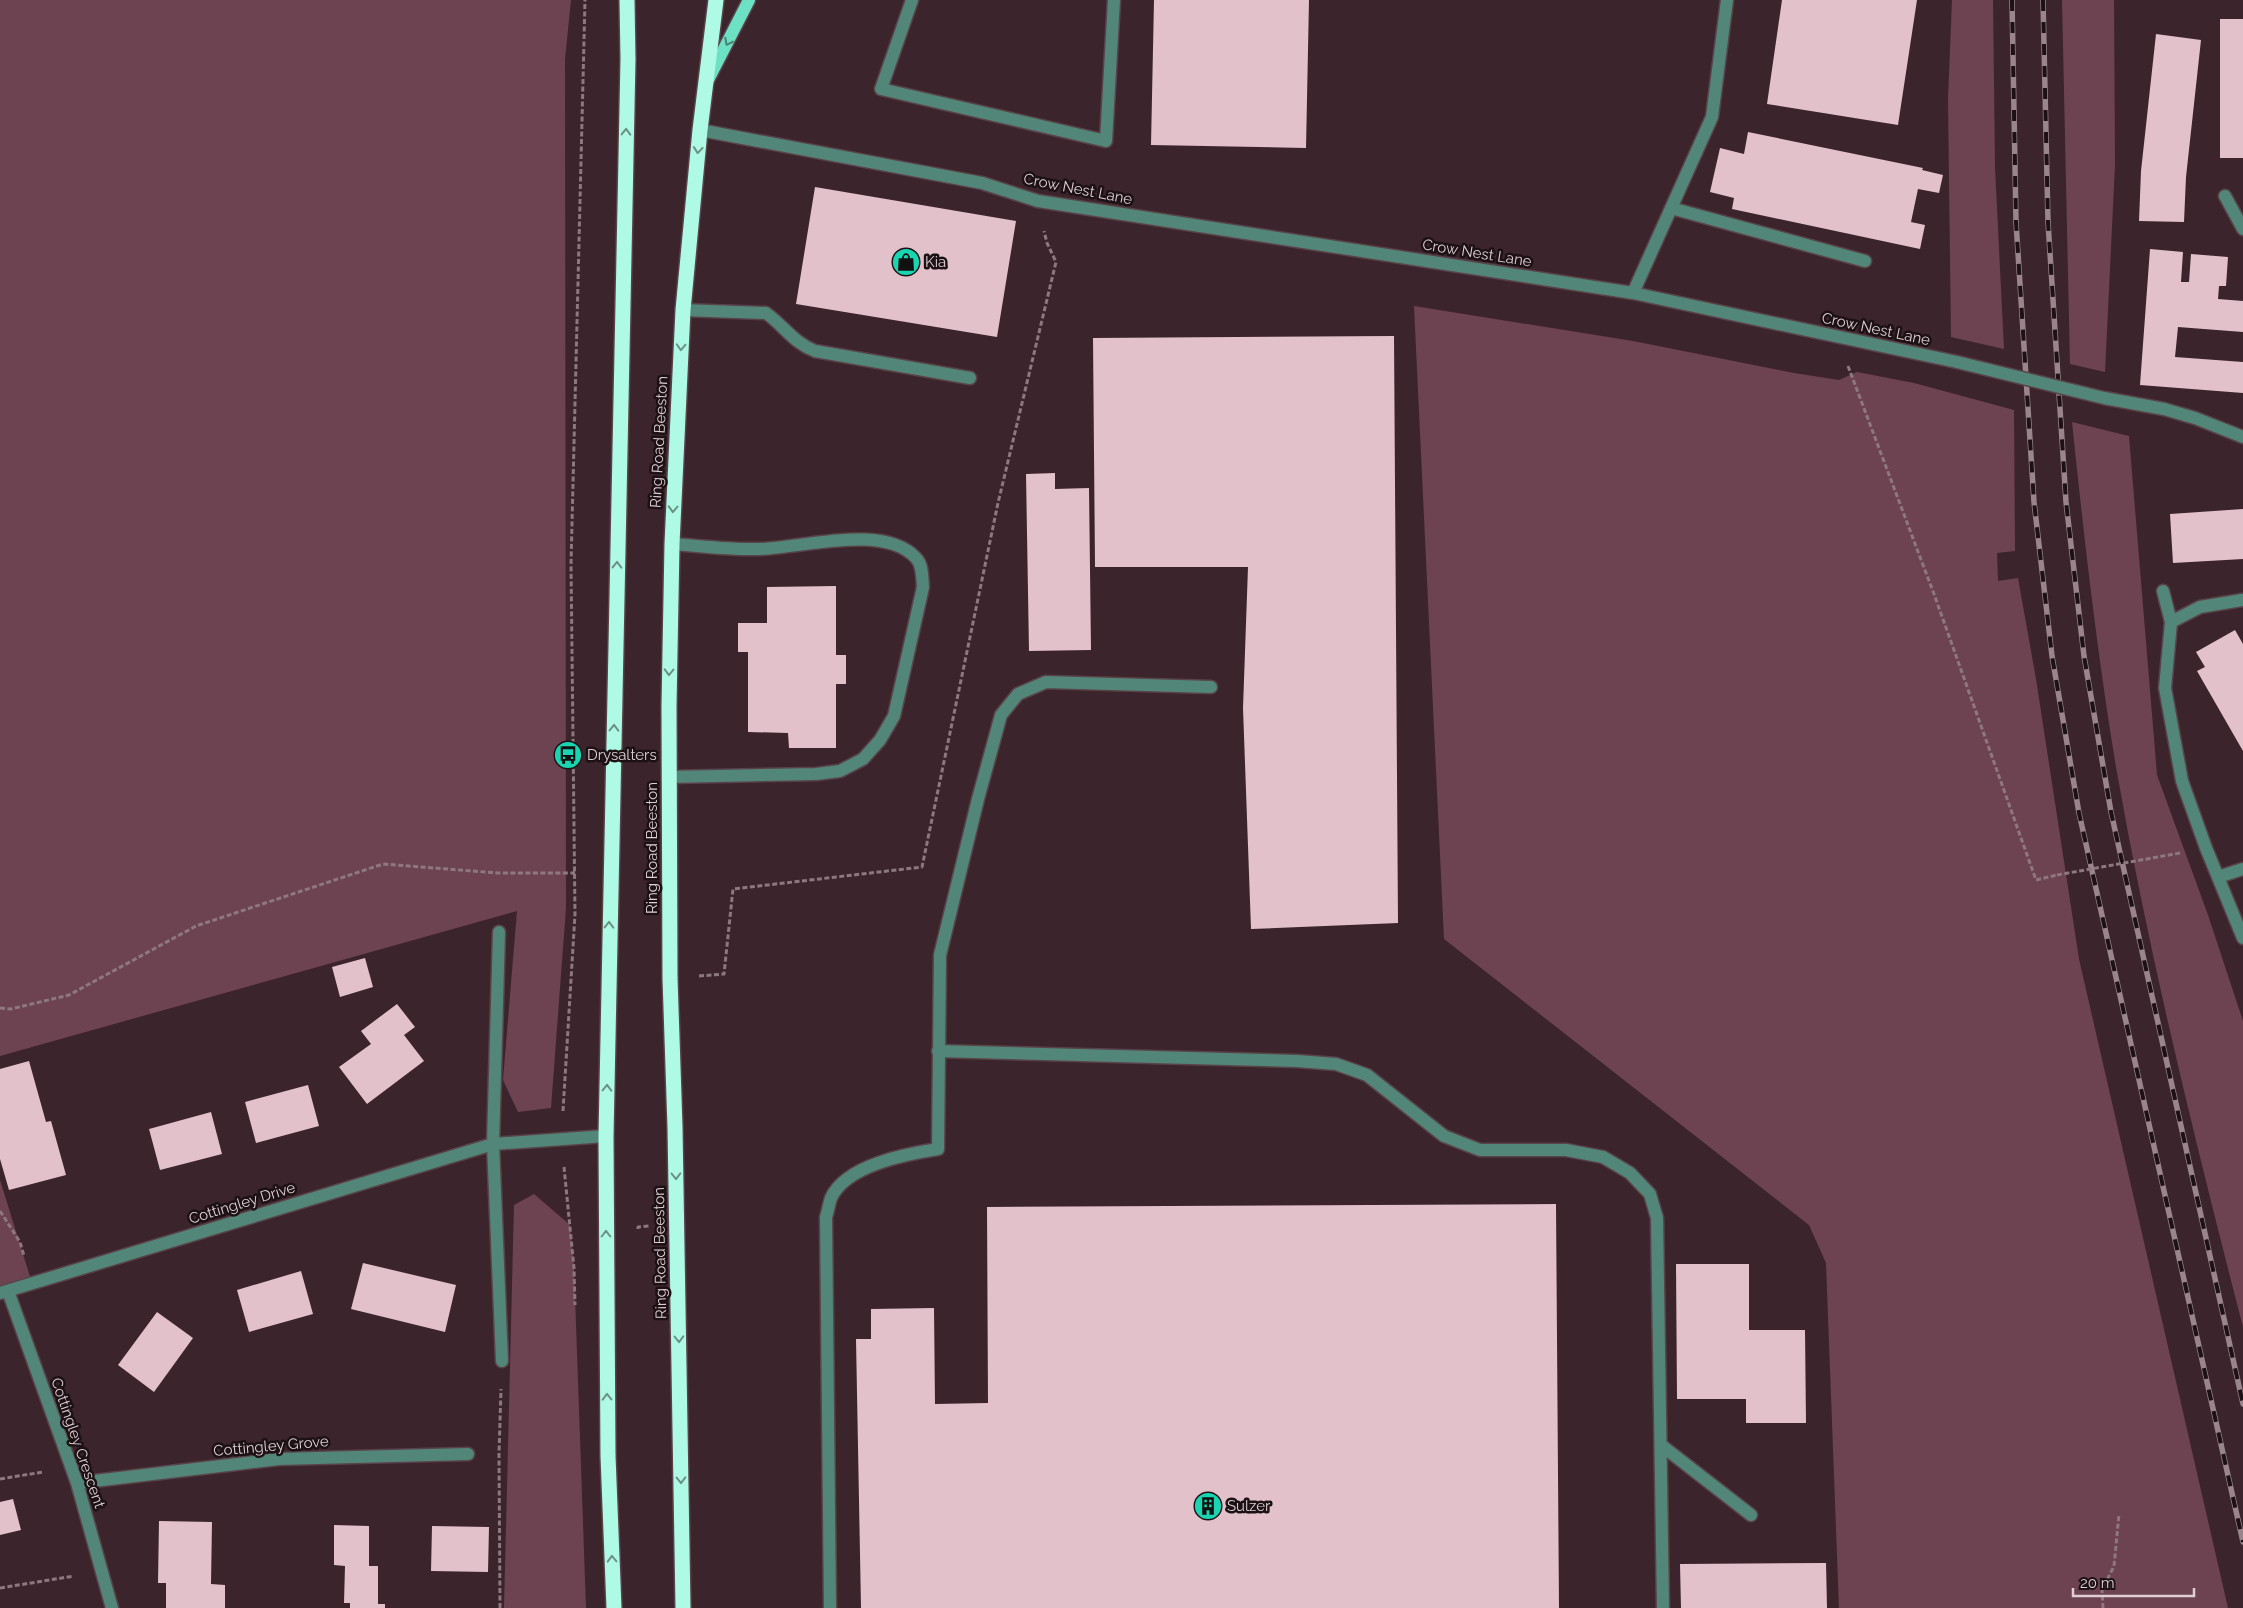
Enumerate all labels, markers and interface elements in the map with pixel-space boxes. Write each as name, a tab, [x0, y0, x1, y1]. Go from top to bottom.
one-way arrow	[724, 37, 734, 46]
one-way arrow	[621, 128, 631, 136]
one-way arrow	[693, 147, 704, 155]
street label: Crow Nest Lane	[1022, 170, 1134, 208]
street label: Crow Nest Lane	[1421, 235, 1533, 271]
shop icon: Kia	[891, 247, 921, 277]
place label: Kia	[925, 253, 946, 271]
street label: Crow Nest Lane	[1820, 309, 1932, 349]
one-way arrow	[676, 343, 687, 351]
street label: Ring Road Beeston	[647, 376, 671, 508]
one-way arrow	[667, 506, 678, 514]
one-way arrow	[612, 561, 622, 568]
one-way arrow	[664, 668, 674, 676]
one-way arrow	[608, 723, 619, 731]
bus stop icon: Drysalters	[553, 740, 583, 770]
place label: Drysalters	[587, 746, 657, 764]
street label: Ring Road Beeston	[643, 782, 661, 914]
one-way arrow	[604, 921, 614, 928]
one-way arrow	[602, 1083, 612, 1091]
one-way arrow	[671, 1172, 681, 1180]
street label: Cottingley Drive	[187, 1178, 298, 1228]
street label: Ring Road Beeston	[650, 1187, 670, 1319]
one-way arrow	[601, 1230, 611, 1238]
one-way arrow	[674, 1335, 684, 1343]
street label: Cottingley Crescent	[47, 1375, 109, 1511]
one-way arrow	[602, 1393, 612, 1400]
street label: Cottingley Grove	[213, 1432, 330, 1460]
one-way arrow	[676, 1477, 686, 1485]
building icon: Sulzer	[1193, 1491, 1223, 1521]
place label: Sulzer	[1227, 1497, 1271, 1515]
one-way arrow	[607, 1555, 617, 1563]
scale bar	[2073, 1566, 2194, 1598]
text: 20 m	[2080, 1574, 2115, 1592]

